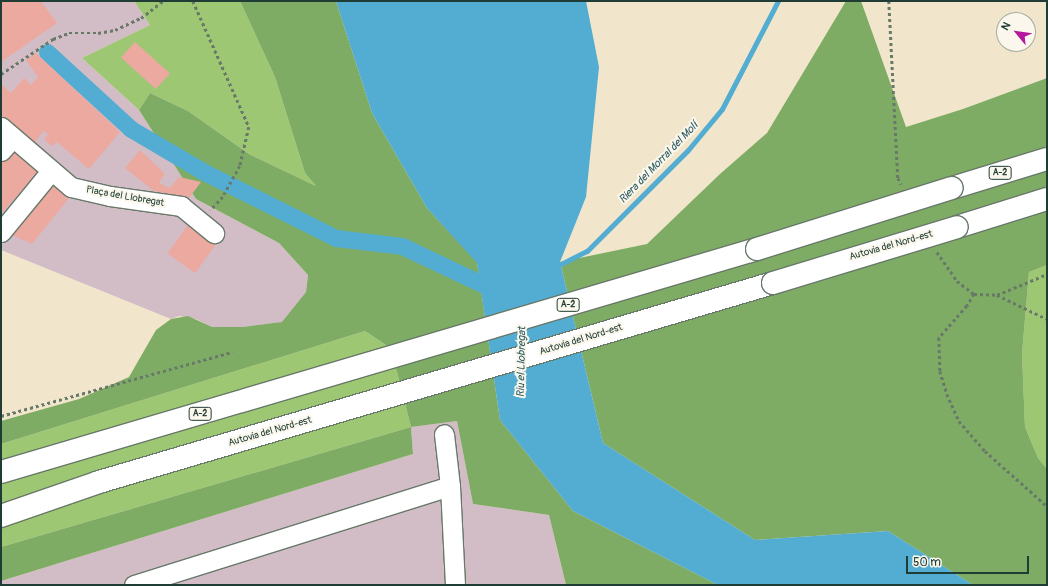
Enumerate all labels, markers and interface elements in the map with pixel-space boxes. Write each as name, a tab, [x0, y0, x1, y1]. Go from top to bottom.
north arrow	[996, 12, 1036, 52]
text: N	[998, 20, 1013, 33]
water label: Riera del Morral del Molí	[617, 119, 701, 207]
road number: A-2	[988, 166, 1012, 180]
street label: Plaça del Llobregat	[85, 184, 165, 210]
street label: Autovia del Nord-est	[848, 228, 934, 264]
road number: A-2	[556, 298, 580, 312]
street label: Autovia del Nord-est	[538, 322, 624, 358]
water label: Riu el Llobregat	[515, 327, 529, 397]
road number: A-2	[188, 407, 212, 421]
street label: Autovia del Nord-est	[227, 414, 313, 450]
scale bar	[908, 548, 1031, 574]
text: 50 m	[913, 555, 941, 570]

